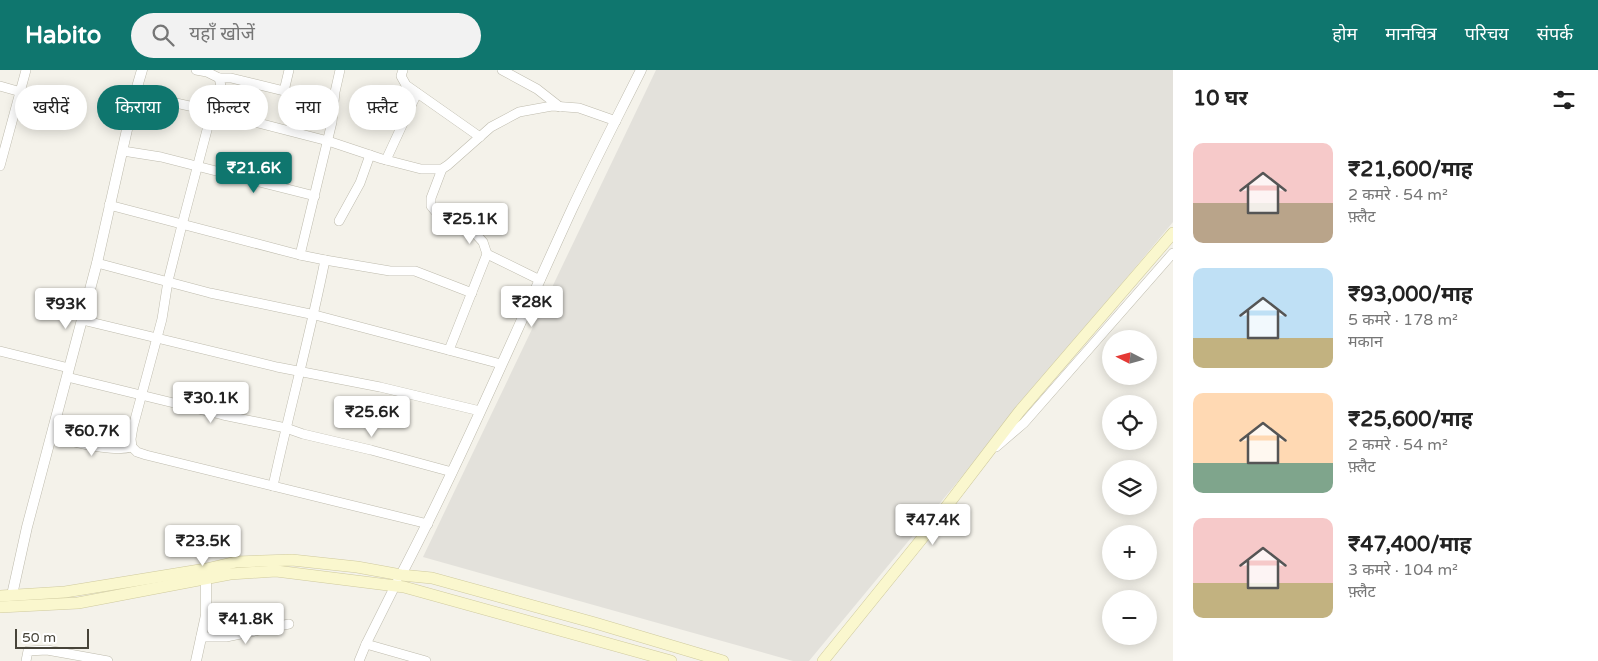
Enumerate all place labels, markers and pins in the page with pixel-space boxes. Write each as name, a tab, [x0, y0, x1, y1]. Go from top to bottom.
pin: ₹21.6K	[213, 152, 295, 194]
pin: ₹25.1K	[429, 202, 511, 245]
pin: ₹28K	[502, 286, 562, 328]
pin: ₹93K	[36, 288, 96, 330]
pin: ₹30.1K	[170, 382, 252, 424]
pin: ₹25.6K	[331, 396, 413, 438]
pin: ₹60.7K	[51, 414, 133, 457]
pin: ₹47.4K	[892, 504, 974, 546]
pin: ₹23.5K	[162, 524, 244, 567]
pin: ₹41.8K	[205, 602, 287, 645]

